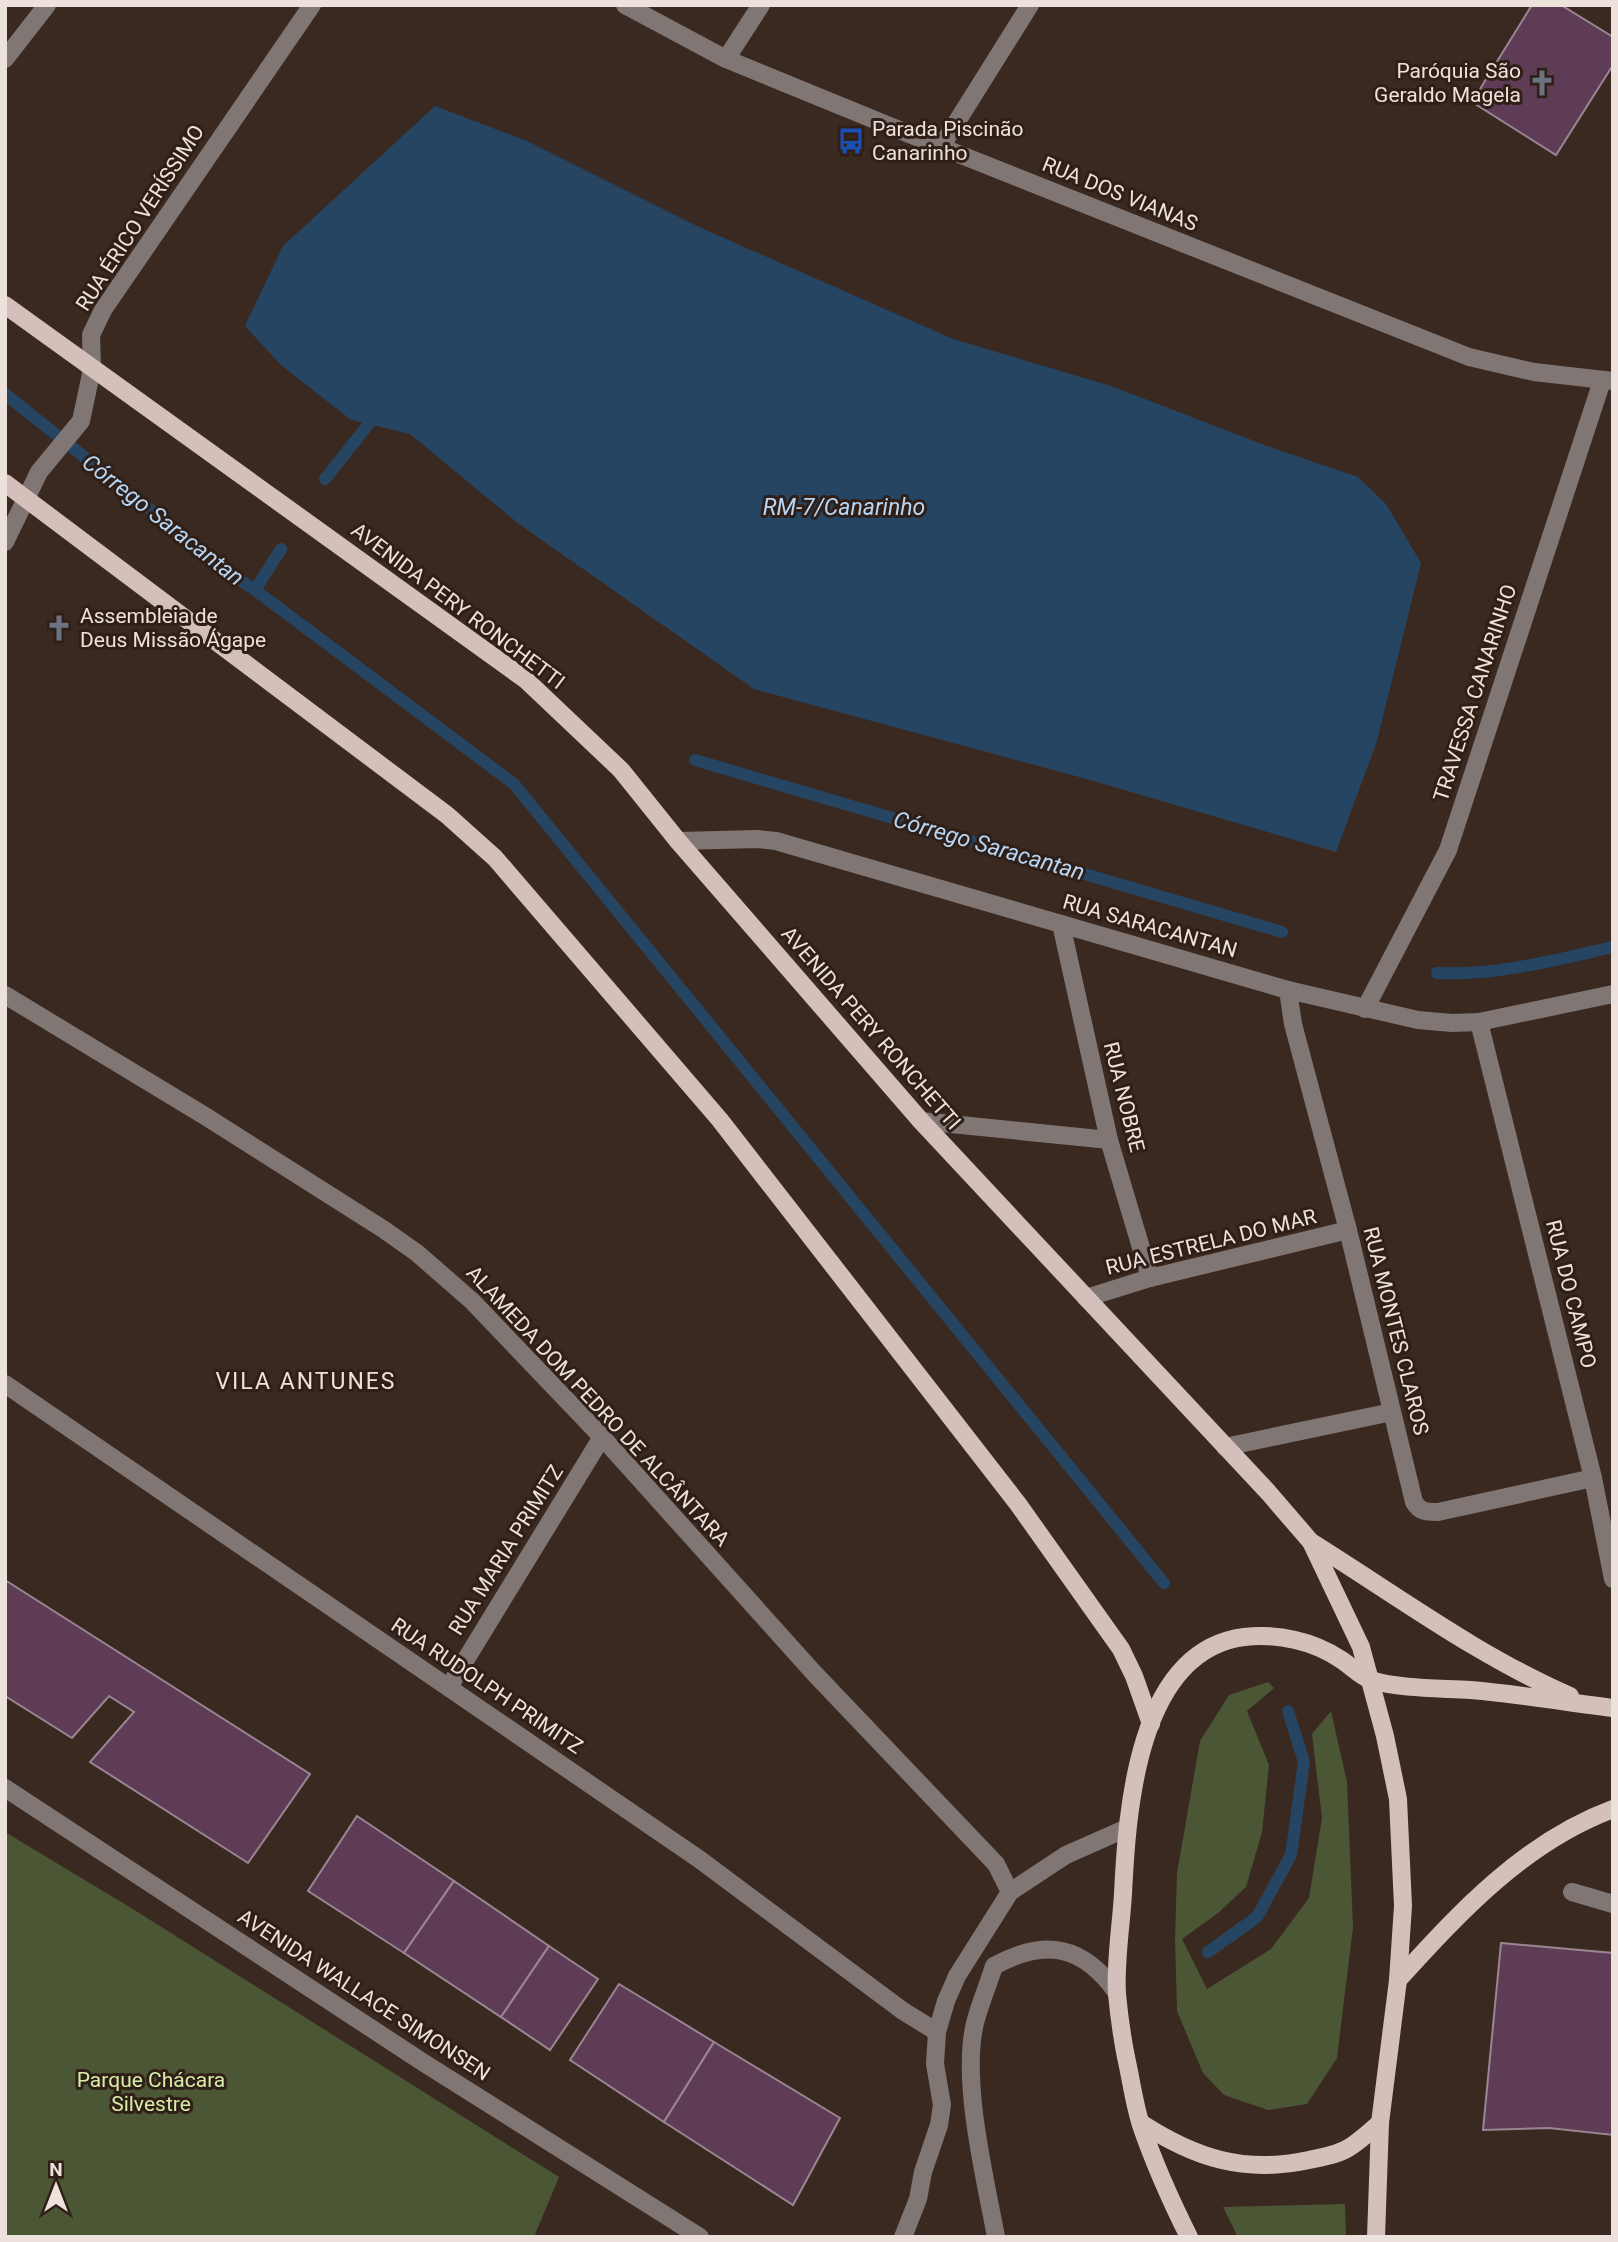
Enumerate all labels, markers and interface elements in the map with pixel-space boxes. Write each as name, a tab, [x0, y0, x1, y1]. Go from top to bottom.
place label: Paróquia São Geraldo Magela	[1374, 59, 1521, 107]
church icon: Paróquia São Geraldo Magela	[1527, 68, 1557, 98]
place label: Parada Piscinão Canarinho	[872, 117, 1023, 165]
street label: RUA ÉRICO VERÍSSIMO	[71, 121, 209, 315]
bus stop icon: Parada Piscinão Canarinho	[836, 126, 866, 156]
street label: RUA DOS VIANAS	[1039, 152, 1201, 236]
water label: Córrego Saracantan	[77, 449, 249, 591]
water label: RM-7/Canarinho	[763, 494, 925, 521]
street label: AVENIDA PERY RONCHETTI	[347, 518, 569, 694]
street label: TRAVESSA CANARINHO	[1429, 581, 1521, 805]
place label: Assembleia de Deus Missão Ágape	[80, 604, 266, 652]
church icon: Assembleia de Deus Missão Ágape	[44, 613, 74, 643]
water label: Córrego Saracantan	[890, 806, 1088, 886]
street label: RUA SARACANTAN	[1060, 890, 1240, 962]
street label: AVENIDA PERY RONCHETTI	[776, 922, 966, 1134]
street label: RUA NOBRE	[1099, 1039, 1149, 1155]
street label: RUA ESTRELA DO MAR	[1103, 1204, 1319, 1280]
street label: RUA DO CAMPO	[1541, 1217, 1601, 1371]
street label: RUA MONTES CLAROS	[1359, 1224, 1433, 1438]
street label: ALAMEDA DOM PEDRO DE ALCÂNTARA	[462, 1261, 735, 1551]
district label: VILA ANTUNES	[215, 1368, 397, 1395]
street label: RUA MARIA PRIMITZ	[444, 1461, 568, 1639]
street label: RUA RUDOLPH PRIMITZ	[387, 1613, 587, 1759]
street label: AVENIDA WALLACE SIMONSEN	[233, 1904, 495, 2086]
park label: Parque Chácara Silvestre	[77, 2068, 225, 2116]
north arrow	[21, 2151, 91, 2221]
text: N	[49, 2158, 63, 2181]

